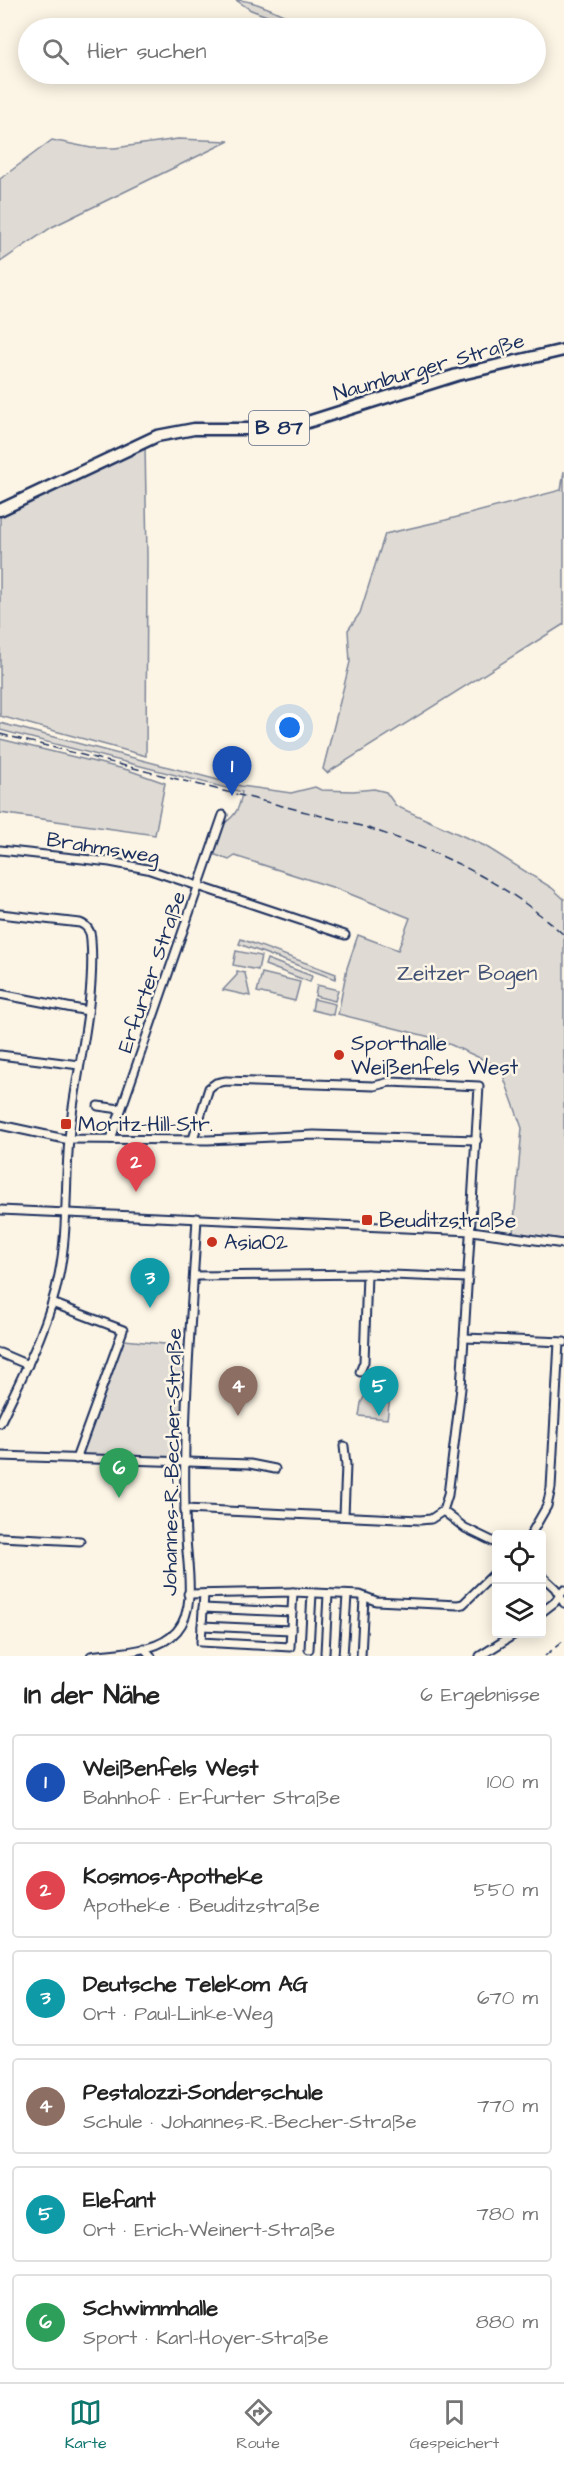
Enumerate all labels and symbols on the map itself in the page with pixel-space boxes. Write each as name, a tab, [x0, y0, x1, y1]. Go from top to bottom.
street label: Naumburger Straße	[330, 326, 529, 410]
road number: B 87	[249, 411, 309, 445]
your location	[275, 713, 304, 742]
pin: 1	[212, 746, 252, 796]
street label: Brahmsweg	[44, 825, 162, 873]
street label: Erfurter Straße	[111, 887, 193, 1057]
park label: Zeitzer Bogen	[397, 959, 537, 990]
place label: Sporthalle Weißenfels West	[351, 1029, 519, 1082]
marker: Sporthalle Weißenfels West	[332, 1048, 346, 1062]
place label: Moritz-Hill-Str.	[78, 1110, 213, 1139]
marker: Moritz-Hill-Str.	[59, 1117, 73, 1131]
pin: 2	[116, 1142, 156, 1192]
place label: Beuditzstraße	[379, 1206, 516, 1235]
marker: Beuditzstraße	[360, 1213, 374, 1227]
place label: AsiaO2	[224, 1228, 288, 1257]
marker: AsiaO2	[205, 1235, 219, 1249]
pin: 3	[130, 1258, 170, 1308]
street label: Johannes-R.-Becher-Straße	[155, 1328, 189, 1596]
pin: 4	[218, 1366, 258, 1416]
pin: 5	[360, 1366, 398, 1416]
pin: 6	[100, 1448, 138, 1498]

